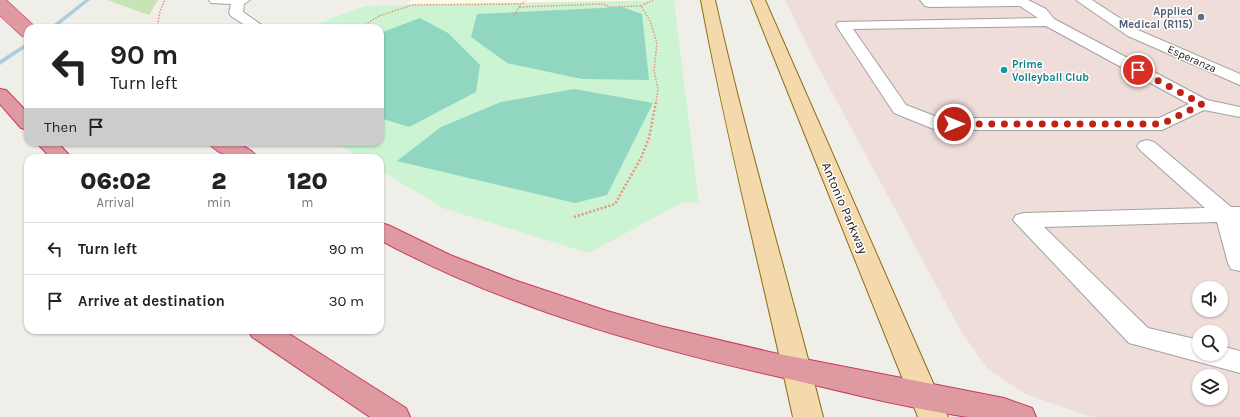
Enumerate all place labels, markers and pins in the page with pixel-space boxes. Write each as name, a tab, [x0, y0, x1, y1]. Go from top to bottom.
place label: Applied Medical (R115)	[1119, 5, 1193, 31]
marker: Applied Medical (R115)	[1196, 12, 1206, 22]
pin	[1121, 53, 1155, 87]
place label: Prime Volleyball Club	[1012, 58, 1089, 84]
marker: Prime Volleyball Club	[999, 65, 1009, 75]

